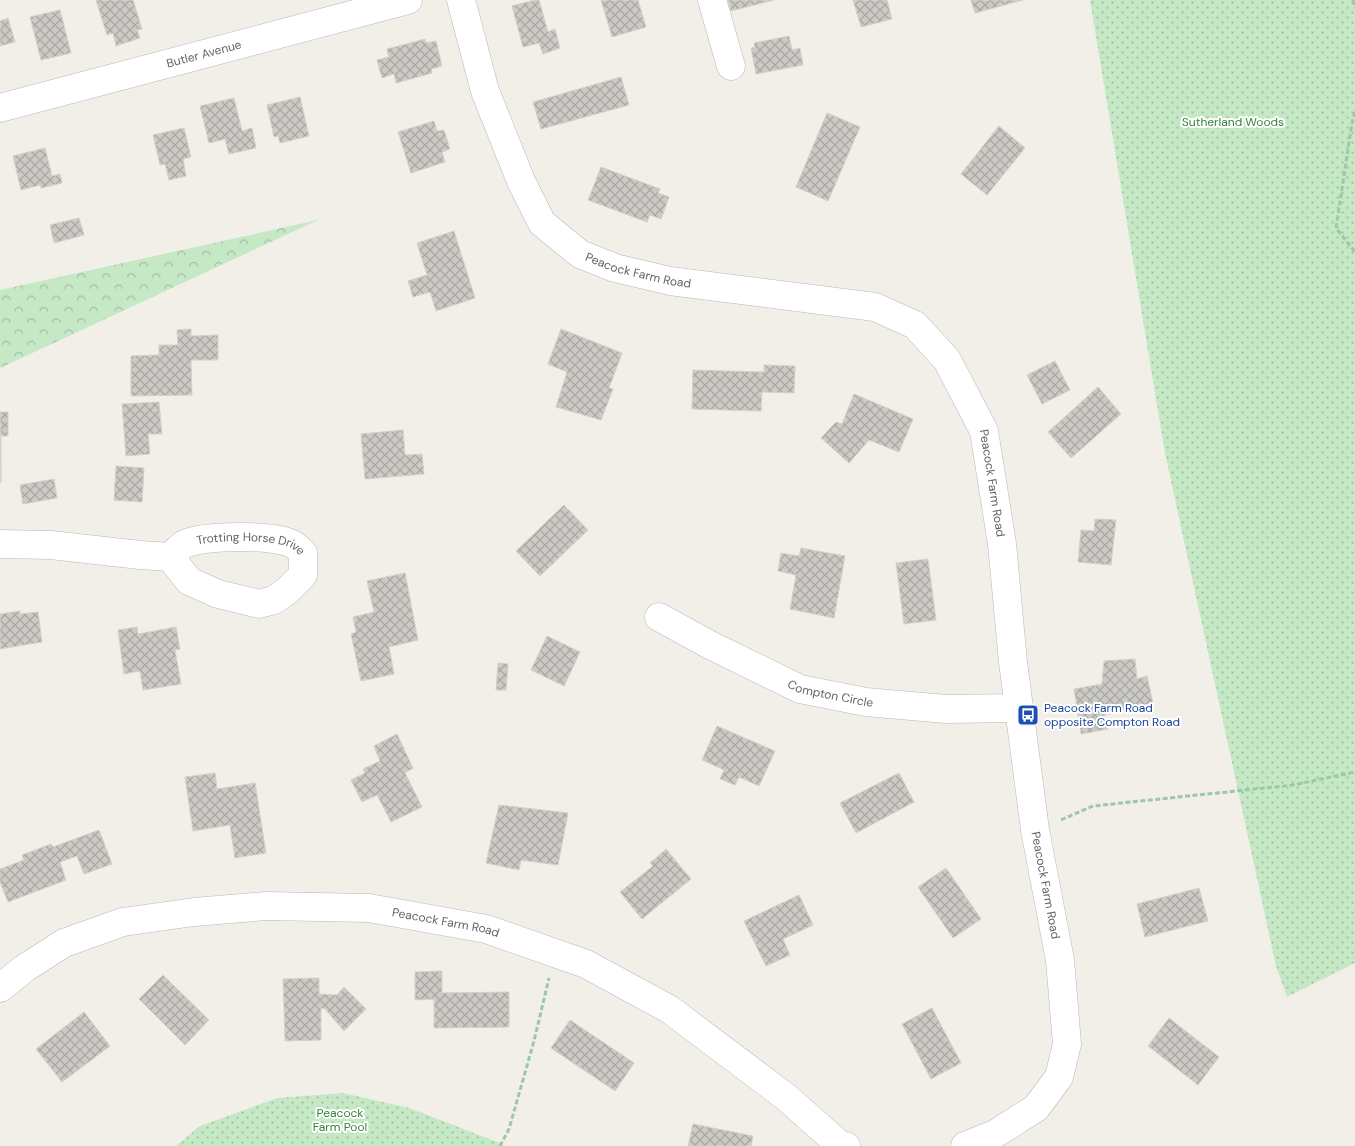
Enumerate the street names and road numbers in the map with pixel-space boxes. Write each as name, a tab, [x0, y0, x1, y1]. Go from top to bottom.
street label: Butler Avenue	[165, 36, 243, 72]
street label: Peacock Farm Road	[583, 249, 692, 292]
street label: Peacock Farm Road	[976, 428, 1009, 538]
street label: Trotting Horse Drive	[195, 529, 309, 559]
street label: Compton Circle	[785, 676, 874, 711]
street label: Peacock Farm Road	[1027, 830, 1064, 940]
street label: Peacock Farm Road	[391, 904, 502, 941]

